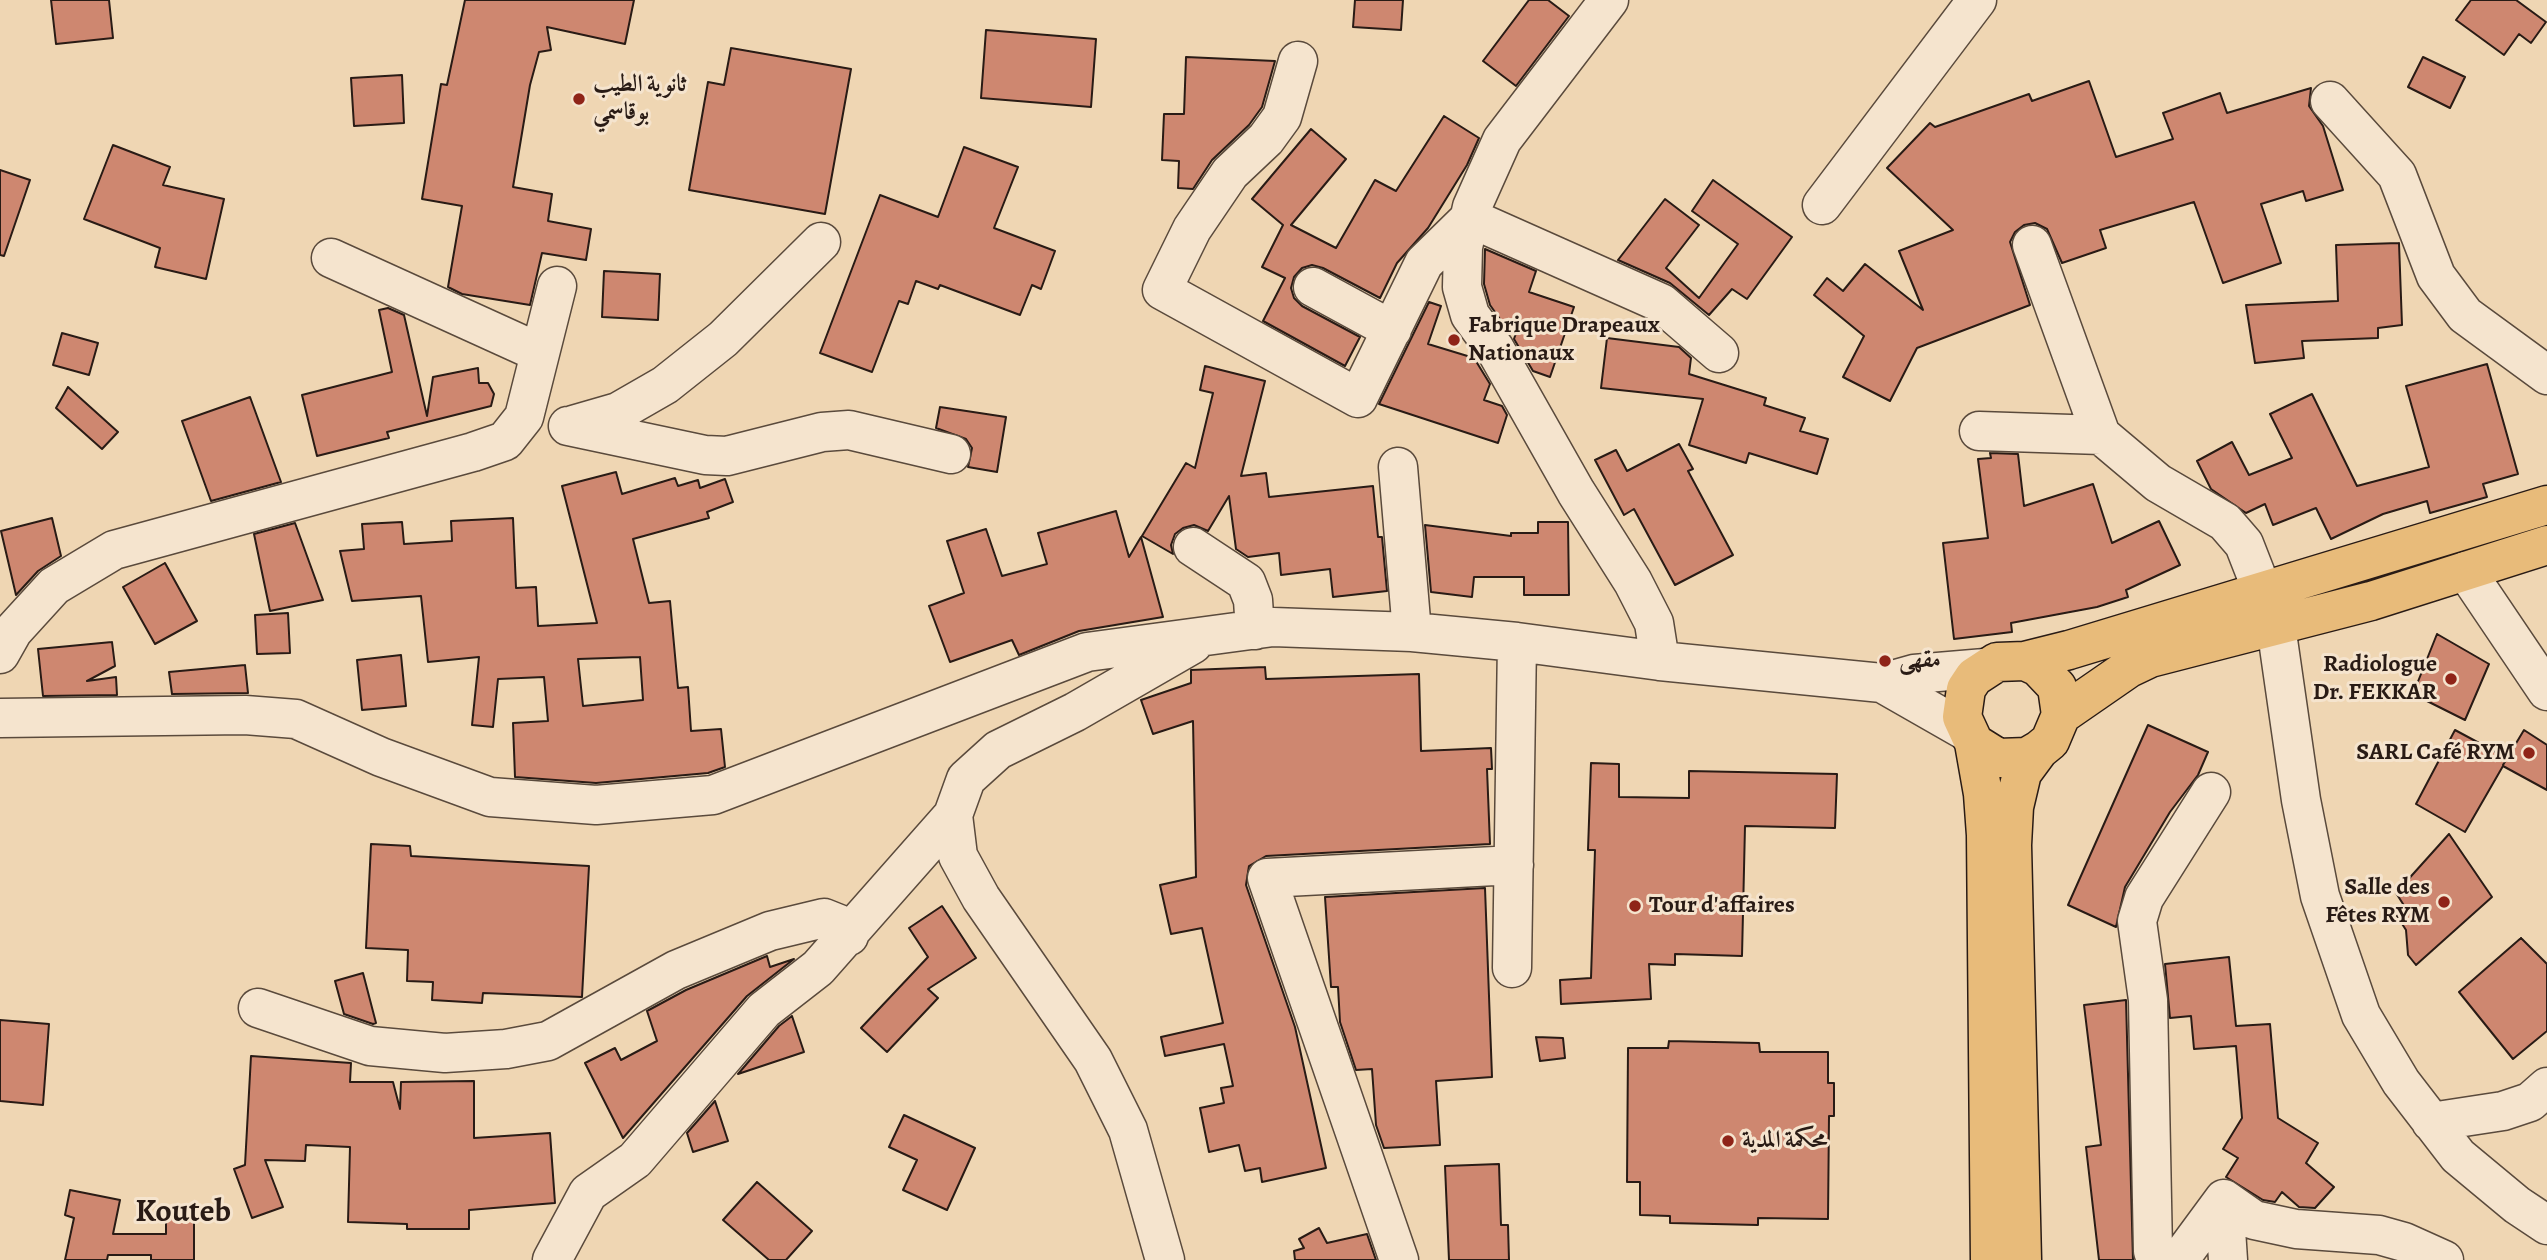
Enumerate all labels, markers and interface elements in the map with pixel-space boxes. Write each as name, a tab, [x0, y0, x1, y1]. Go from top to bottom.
place label: ثانوية الطيب بوقاسمي	[593, 71, 686, 127]
marker: ثانوية الطيب بوقاسمي	[571, 91, 587, 107]
place label: Fabrique Drapeaux Nationaux	[1468, 312, 1660, 368]
marker: Fabrique Drapeaux Nationaux	[1446, 332, 1462, 348]
place label: مقهى	[1899, 647, 1941, 675]
place label: Radiologue Dr. FEKKAR	[2313, 651, 2437, 707]
marker: مقهى	[1877, 653, 1893, 669]
marker: Radiologue Dr. FEKKAR	[2443, 671, 2459, 687]
place label: SARL Café RYM	[2356, 739, 2515, 767]
marker: SARL Café RYM	[2521, 745, 2537, 761]
place label: Salle des Fêtes RYM	[2325, 874, 2430, 930]
place label: Tour d'affaires	[1649, 892, 1795, 920]
marker: Salle des Fêtes RYM	[2436, 894, 2452, 910]
marker: Tour d'affaires	[1627, 898, 1643, 914]
place label: محكمة المدية	[1742, 1127, 1827, 1155]
marker: محكمة المدية	[1720, 1133, 1736, 1149]
district label: Kouteb	[135, 1194, 231, 1232]

